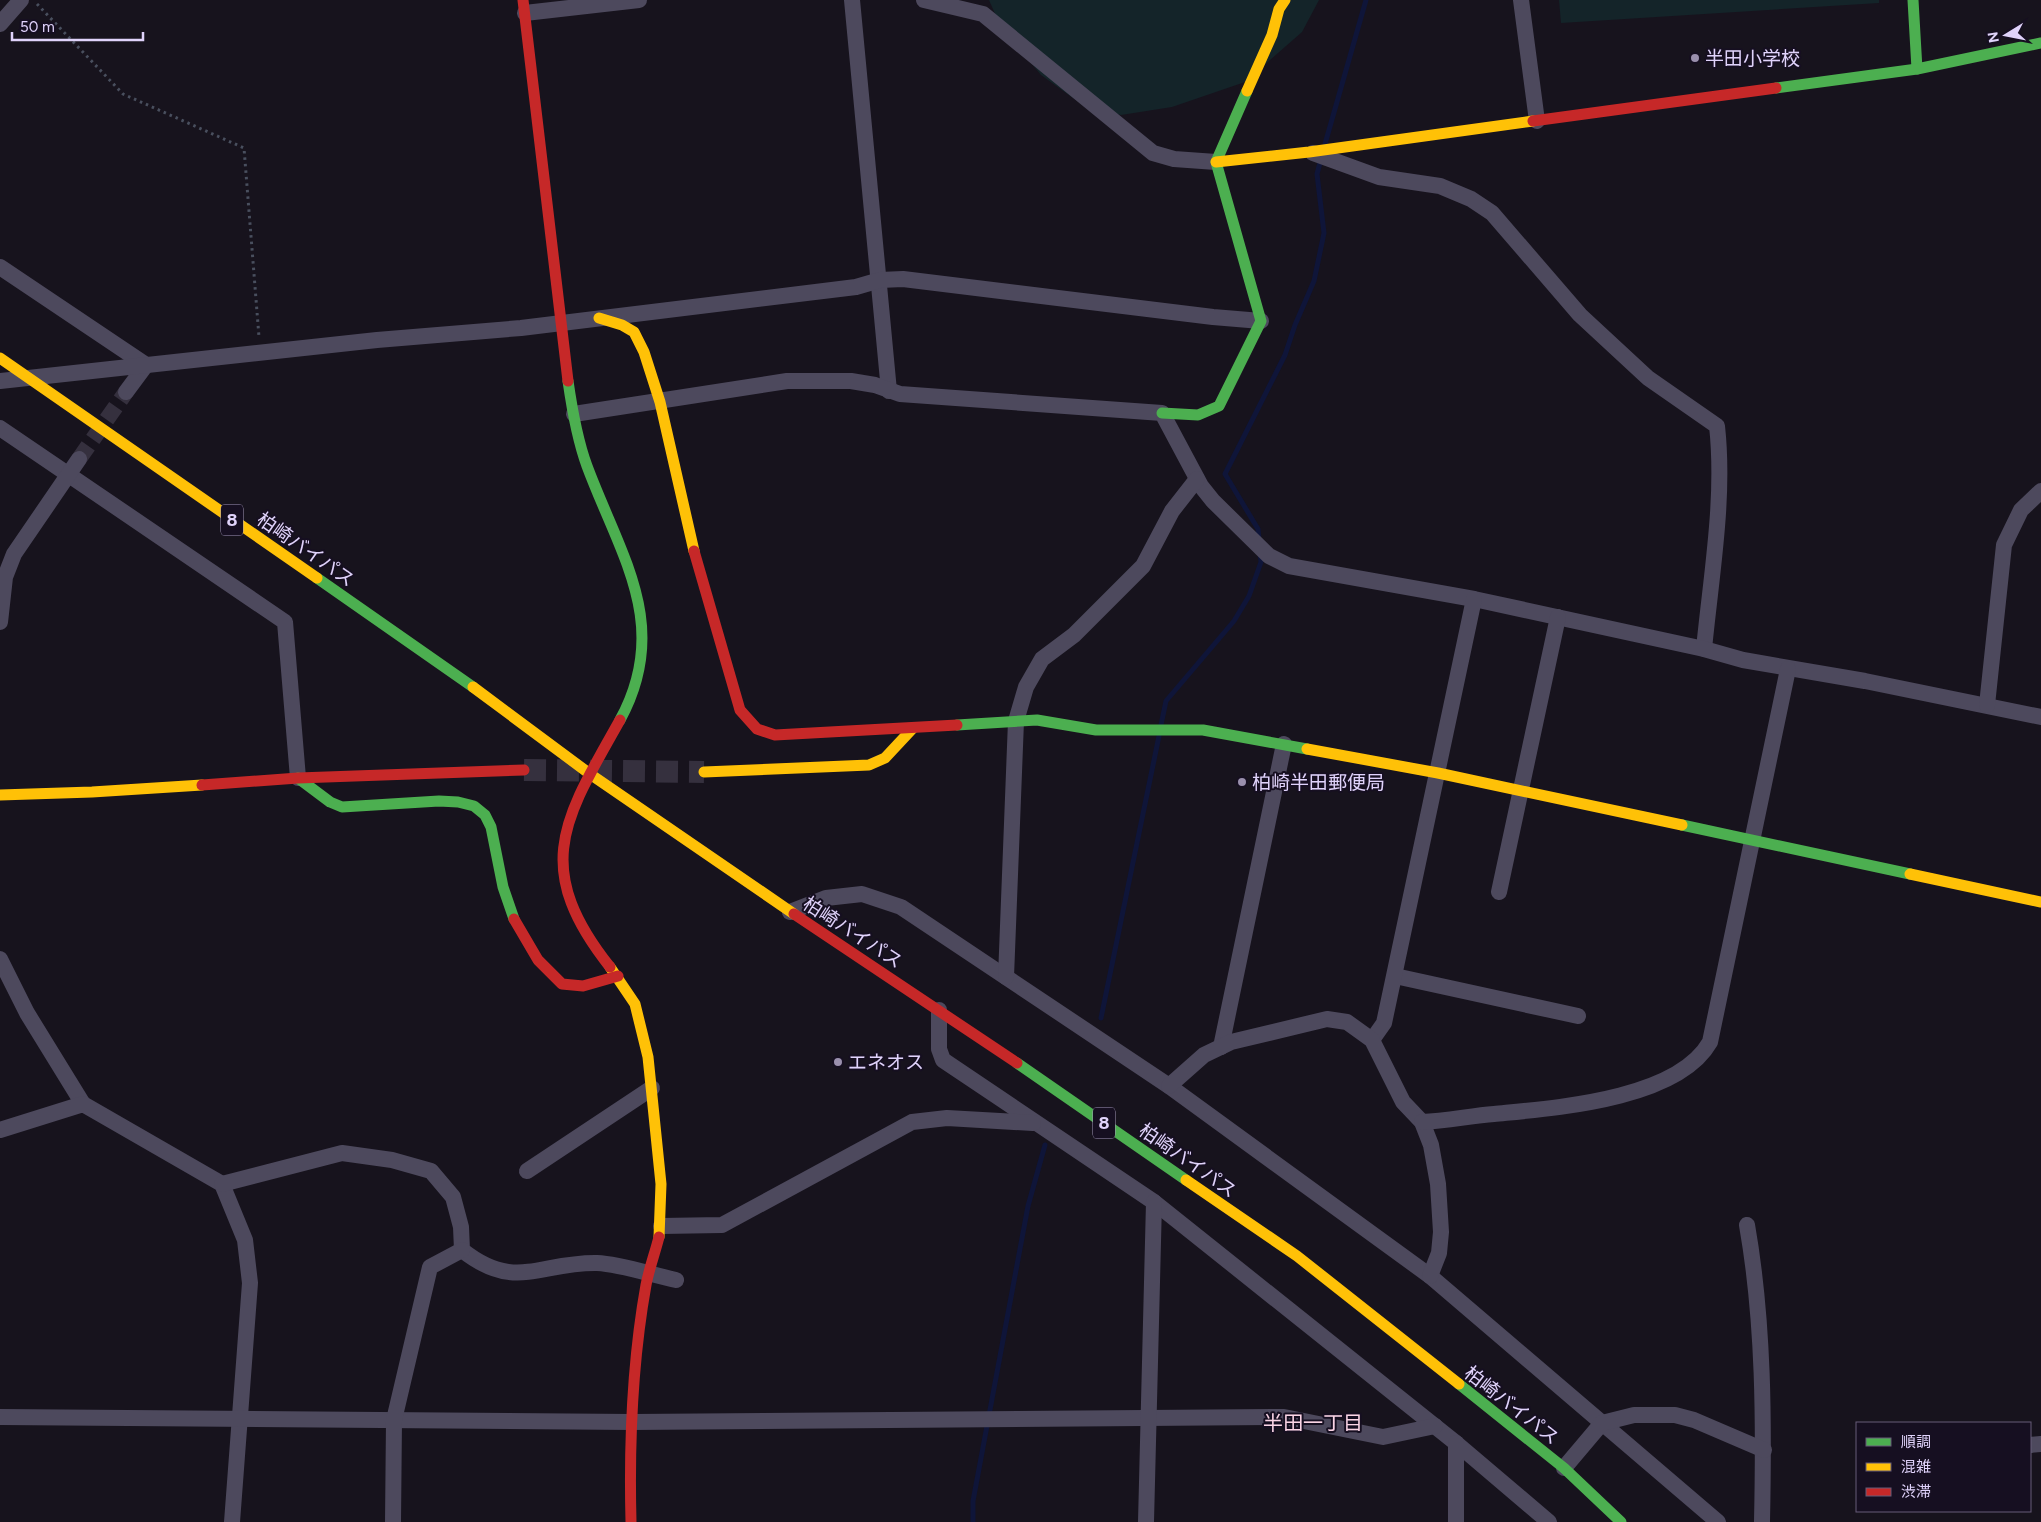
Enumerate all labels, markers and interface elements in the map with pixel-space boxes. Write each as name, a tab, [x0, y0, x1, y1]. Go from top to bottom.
scale bar	[12, 10, 144, 42]
north arrow	[1981, 10, 2031, 60]
text: 50 m	[20, 18, 55, 36]
text: N	[1984, 30, 2003, 44]
place label: 半田小学校	[1705, 47, 1800, 70]
marker: 半田小学校	[1689, 52, 1701, 64]
road number: 8	[221, 504, 243, 536]
street label: 柏崎バイパス	[253, 507, 359, 591]
place label: 柏崎半田郵便局	[1252, 771, 1385, 794]
marker: 柏崎半田郵便局	[1236, 776, 1248, 788]
street label: 柏崎バイパス	[799, 892, 907, 973]
place label: エネオス	[848, 1051, 924, 1074]
marker: エネオス	[832, 1056, 844, 1068]
road number: 8	[1093, 1108, 1115, 1138]
street label: 柏崎バイパス	[1135, 1118, 1241, 1202]
street label: 柏崎バイパス	[1460, 1361, 1564, 1449]
district label: 半田一丁目	[1263, 1411, 1363, 1435]
legend	[1856, 1422, 2031, 1512]
text: 順調	[1901, 1433, 1931, 1451]
text: 混雑	[1901, 1458, 1931, 1476]
text: 渋滞	[1901, 1483, 1931, 1501]

